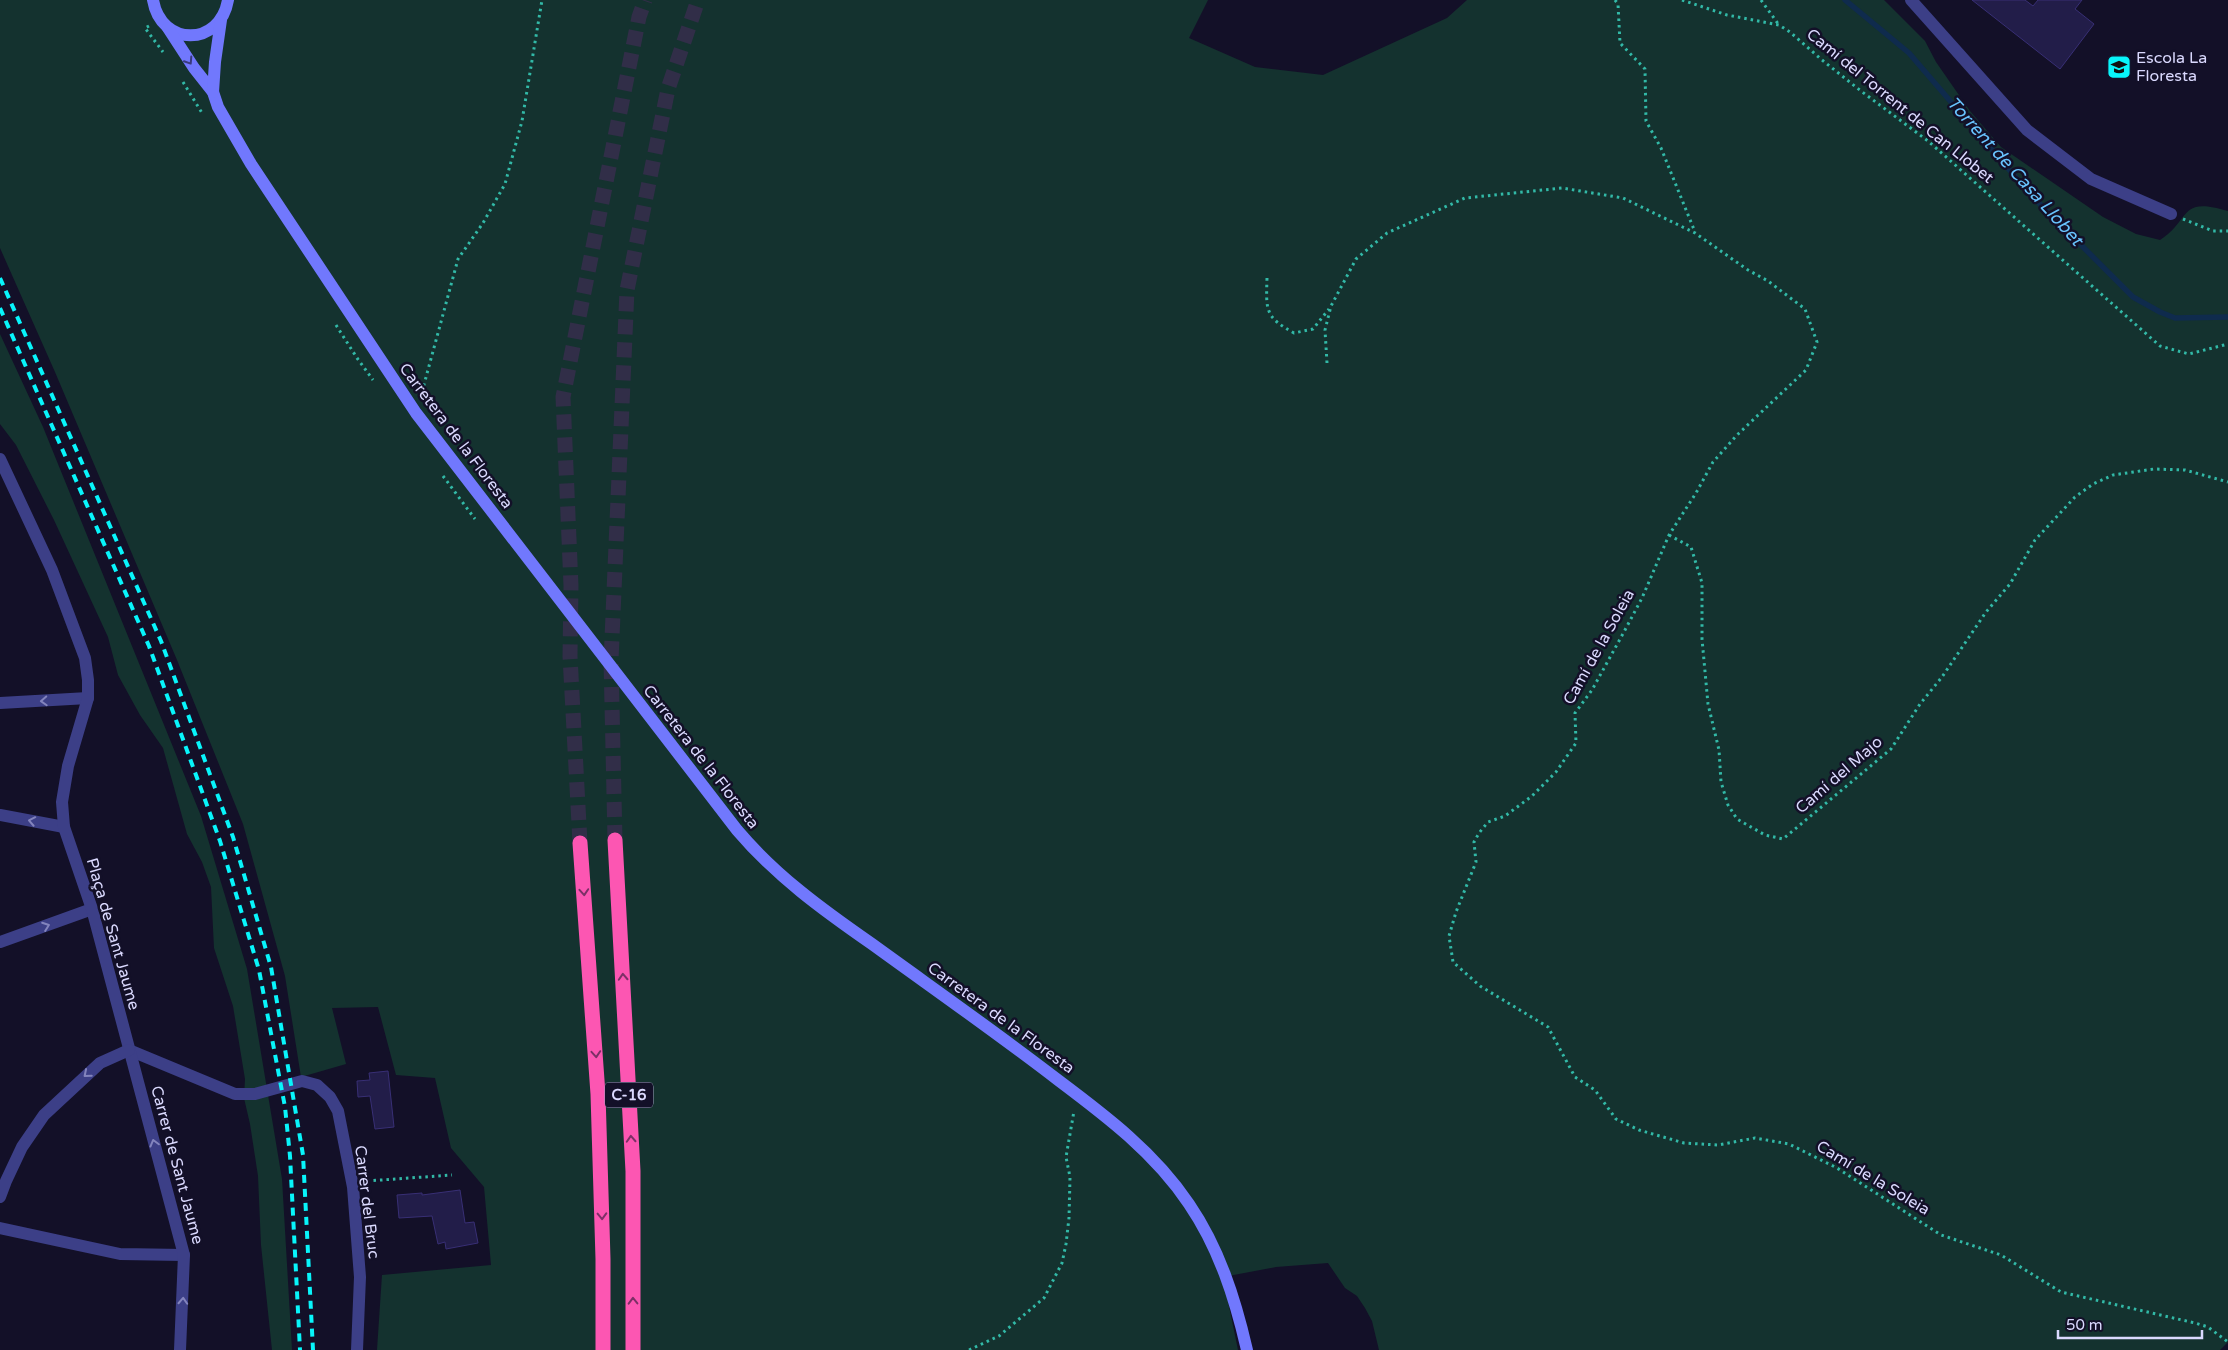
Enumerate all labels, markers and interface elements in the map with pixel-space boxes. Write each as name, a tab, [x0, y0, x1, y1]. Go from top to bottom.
street label: Camí del Torrent de Can Llobet	[1802, 24, 1998, 188]
place label: Escola La Floresta	[2136, 48, 2207, 86]
school or university icon: Escola La Floresta	[2106, 54, 2132, 80]
one-way arrow	[183, 55, 193, 64]
water label: Torrent de Casa Llobet	[1942, 92, 2089, 252]
street label: Carretera de la Floresta	[395, 359, 517, 513]
street label: Camí de la Soleia	[1559, 586, 1639, 708]
street label: Carretera de la Floresta	[639, 681, 763, 833]
one-way arrow	[39, 695, 47, 706]
street label: Camí del Majo	[1792, 732, 1886, 818]
one-way arrow	[28, 816, 37, 826]
street label: Plaça de Sant Jaume	[82, 856, 144, 1012]
one-way arrow	[578, 888, 589, 896]
one-way arrow	[41, 922, 50, 932]
street label: Carretera de la Floresta	[924, 958, 1078, 1078]
one-way arrow	[617, 972, 628, 980]
one-way arrow	[590, 1050, 601, 1058]
one-way arrow	[84, 1069, 93, 1078]
road number: C-16	[605, 1082, 653, 1108]
street label: Carrer de Sant Jaume	[146, 1084, 208, 1246]
one-way arrow	[626, 1135, 636, 1142]
street label: Camí de la Soleia	[1813, 1136, 1933, 1220]
one-way arrow	[149, 1138, 160, 1147]
street label: Carrer del Bruc	[350, 1144, 384, 1260]
one-way arrow	[597, 1212, 607, 1220]
one-way arrow	[177, 1297, 188, 1305]
one-way arrow	[628, 1297, 638, 1305]
scale bar	[2058, 1308, 2202, 1340]
text: 50 m	[2066, 1316, 2103, 1334]

